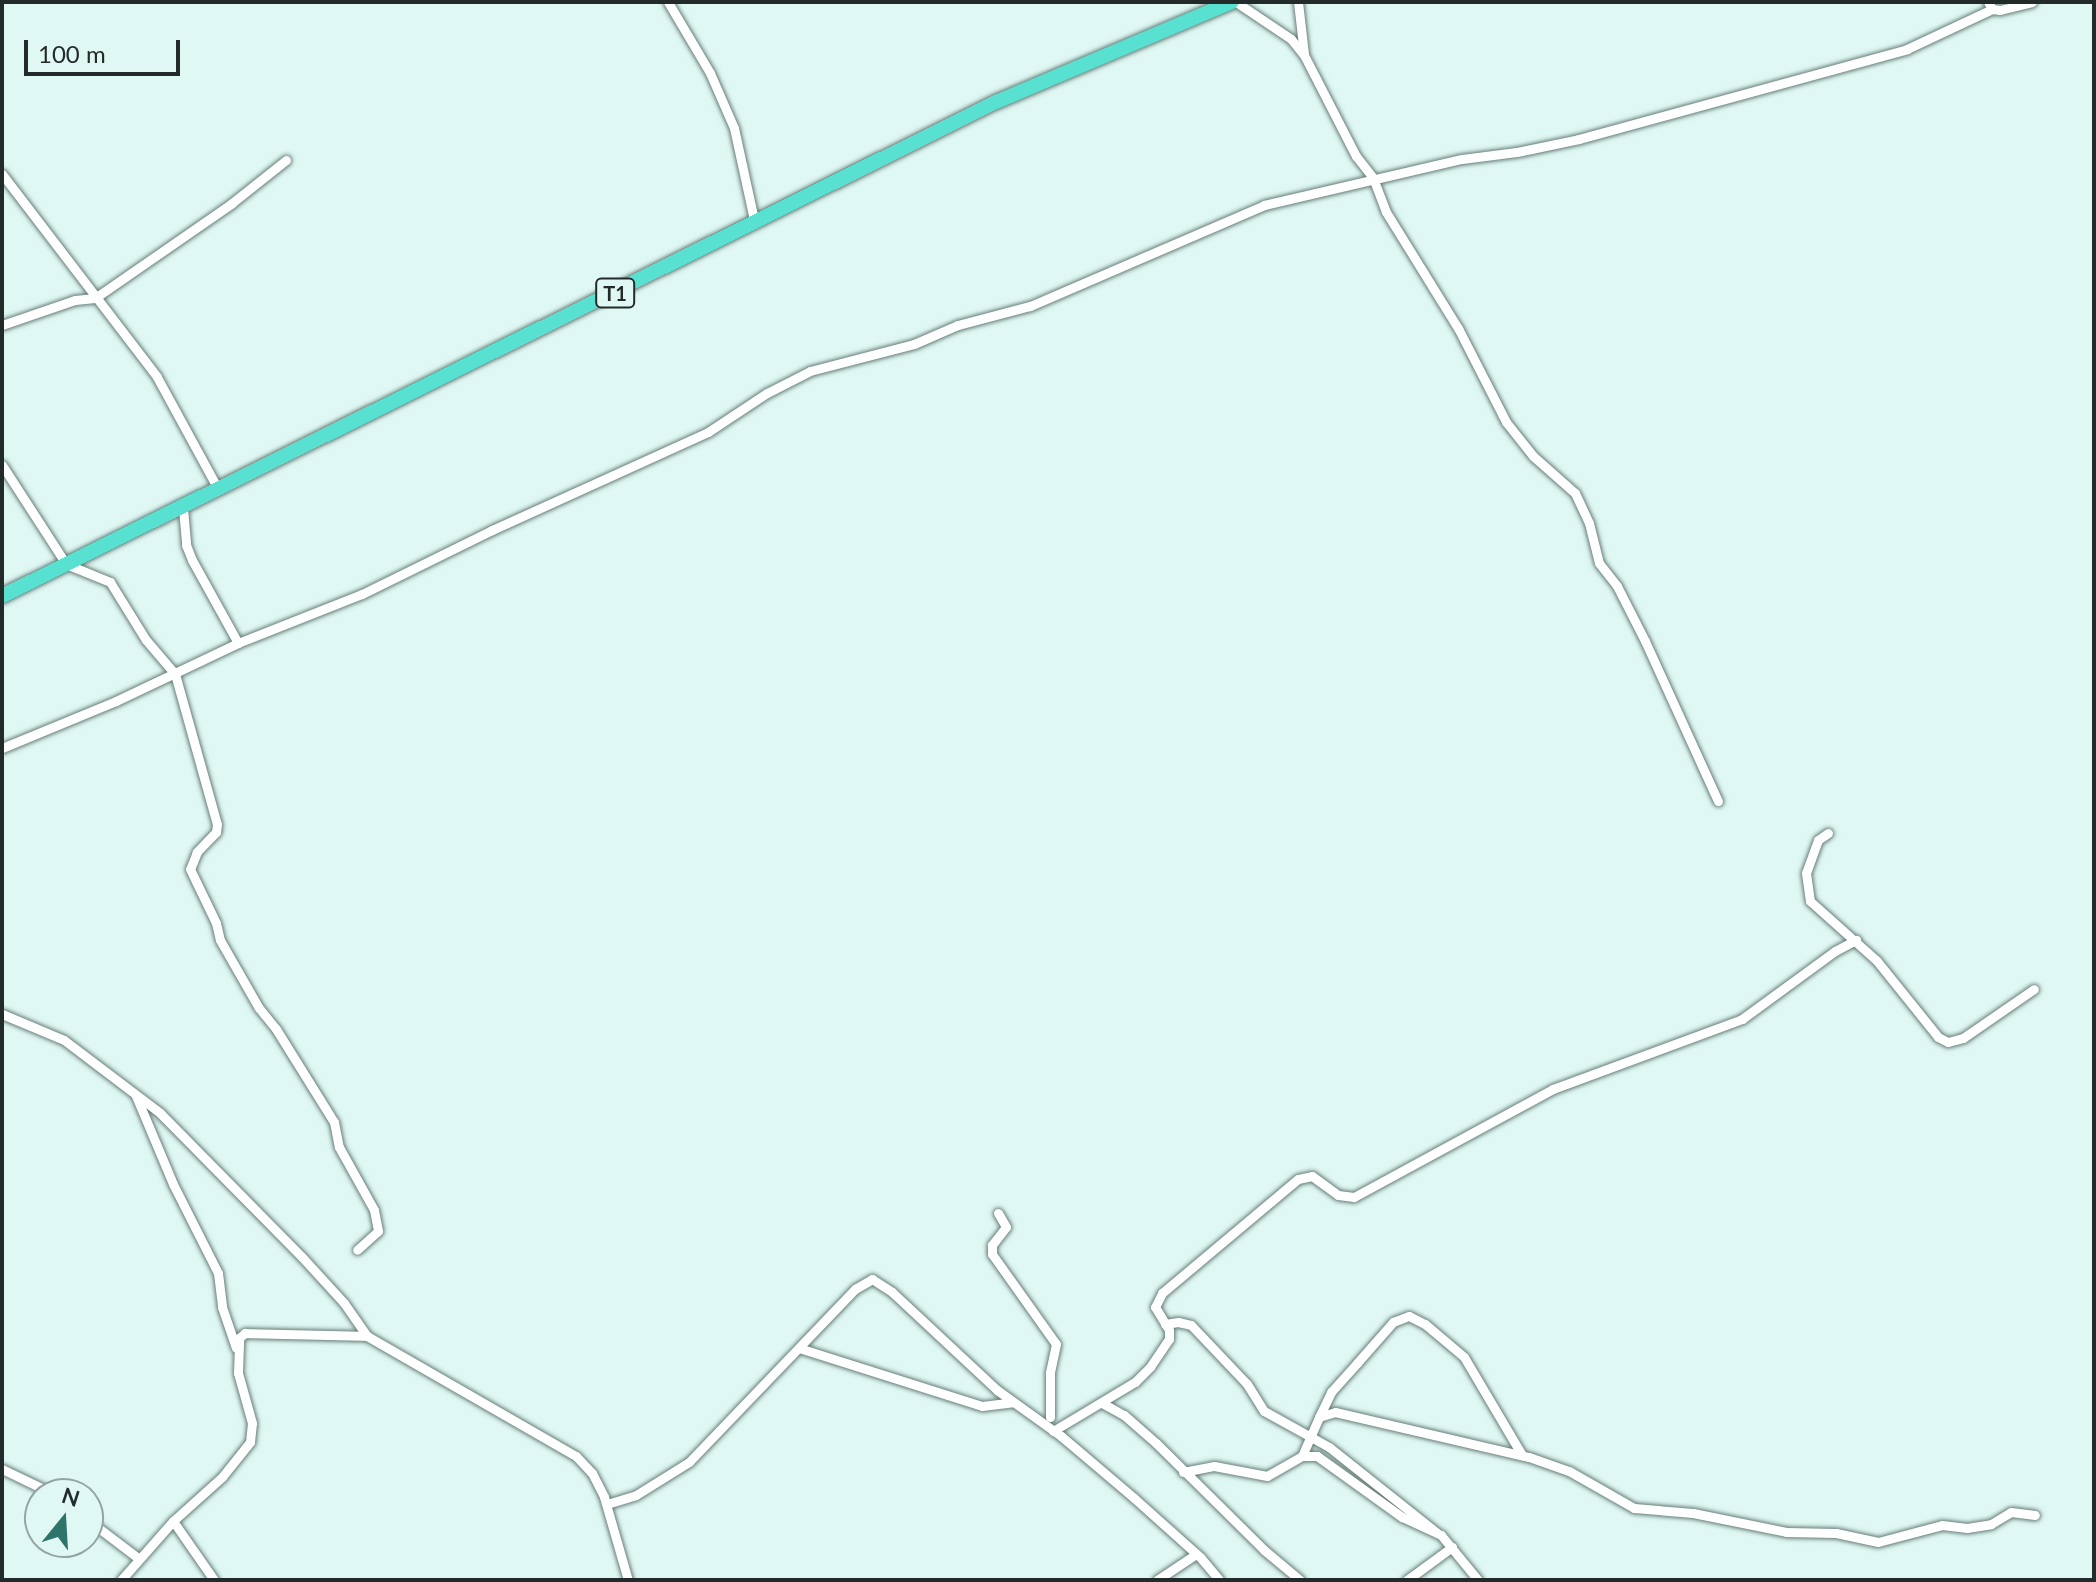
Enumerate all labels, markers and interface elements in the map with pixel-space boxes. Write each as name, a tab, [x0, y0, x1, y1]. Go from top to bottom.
scale bar	[28, 24, 184, 74]
text: 100 m	[38, 39, 106, 68]
road number: T1	[595, 277, 635, 309]
north arrow	[24, 1478, 104, 1558]
text: N	[59, 1481, 83, 1512]

